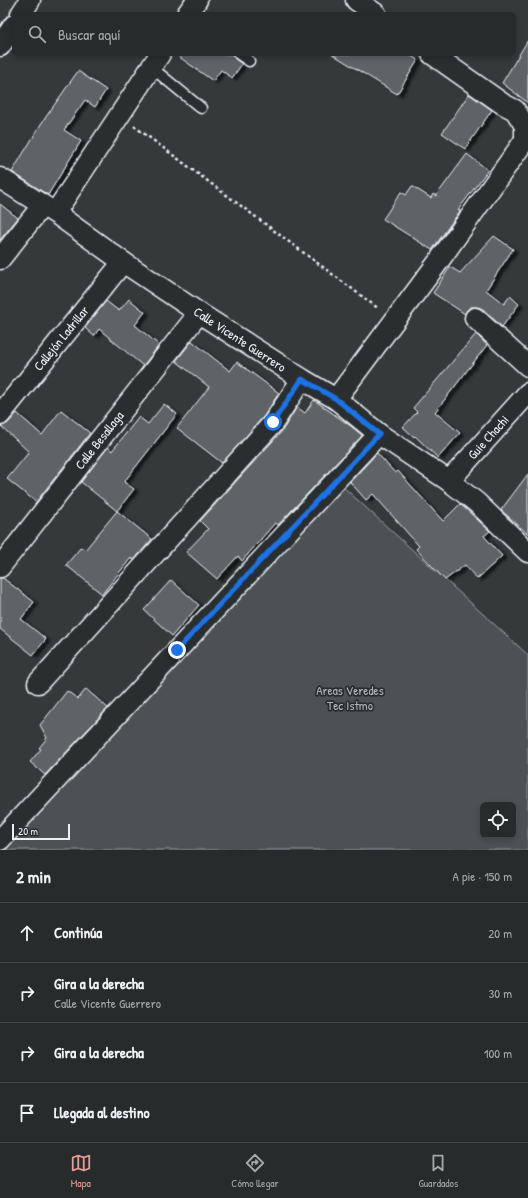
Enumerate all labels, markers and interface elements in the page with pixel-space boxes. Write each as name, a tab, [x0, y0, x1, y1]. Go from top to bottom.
search box	[12, 12, 516, 56]
icon: search	[26, 23, 48, 45]
text: Buscar aquí	[58, 24, 121, 45]
street label: Callejón Ladrillar	[29, 302, 93, 374]
street label: Calle Vicente Guerrero	[190, 302, 290, 376]
street label: Calle Besallaga	[71, 407, 127, 473]
street label: Guie Chachi	[463, 411, 513, 463]
route start	[264, 413, 282, 431]
route end	[168, 641, 186, 659]
park label: Areas Veredes Tec Istmo	[316, 681, 384, 714]
map controls	[480, 802, 516, 838]
button: locate	[480, 802, 516, 838]
scale bar	[12, 822, 70, 841]
text: 20 m	[18, 824, 38, 838]
text: 2 min	[16, 865, 51, 888]
text: A pie · 150 m	[453, 867, 512, 885]
icon: ahead	[16, 922, 38, 944]
text: Continúa	[54, 922, 102, 943]
text: 20 m	[488, 924, 512, 942]
text: Gira a la derecha	[54, 973, 144, 994]
icon: right	[16, 982, 38, 1004]
text: 30 m	[489, 984, 512, 1002]
text: Calle Vicente Guerrero	[54, 994, 161, 1012]
icon: right	[16, 1042, 38, 1064]
text: Gira a la derecha	[54, 1042, 144, 1063]
text: 100 m	[484, 1044, 512, 1062]
icon: arrive	[16, 1102, 38, 1124]
text: Llegada al destino	[54, 1102, 150, 1123]
tab: Mapa	[70, 1152, 92, 1190]
tab: Cómo llegar	[231, 1152, 279, 1190]
tab: Guardados	[418, 1152, 458, 1190]

